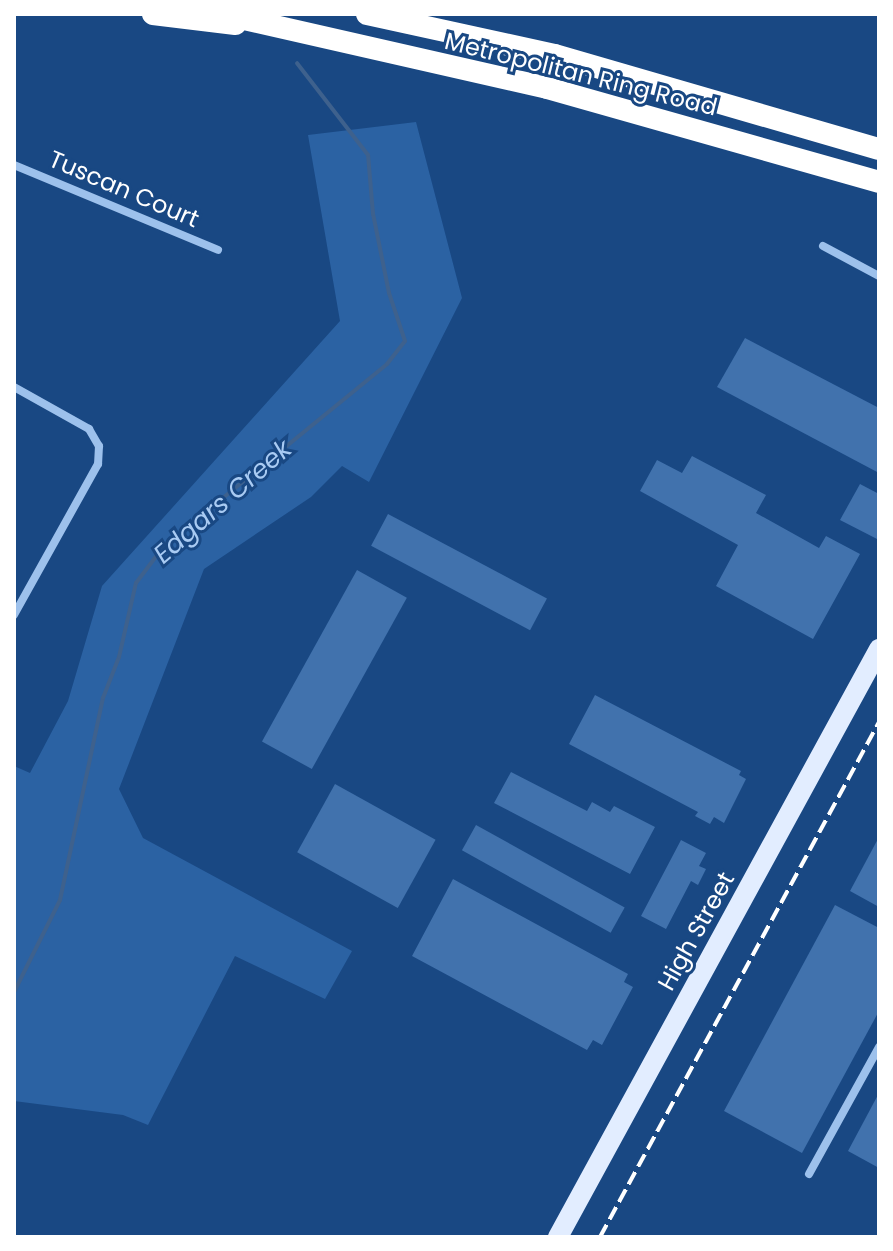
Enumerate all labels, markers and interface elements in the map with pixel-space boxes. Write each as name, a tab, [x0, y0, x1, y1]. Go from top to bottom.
street label: Metropolitan Ring Road	[442, 26, 720, 122]
street label: Tuscan Court	[45, 144, 203, 234]
water label: Edgars Creek	[148, 434, 298, 570]
street label: High Street	[652, 867, 740, 995]

